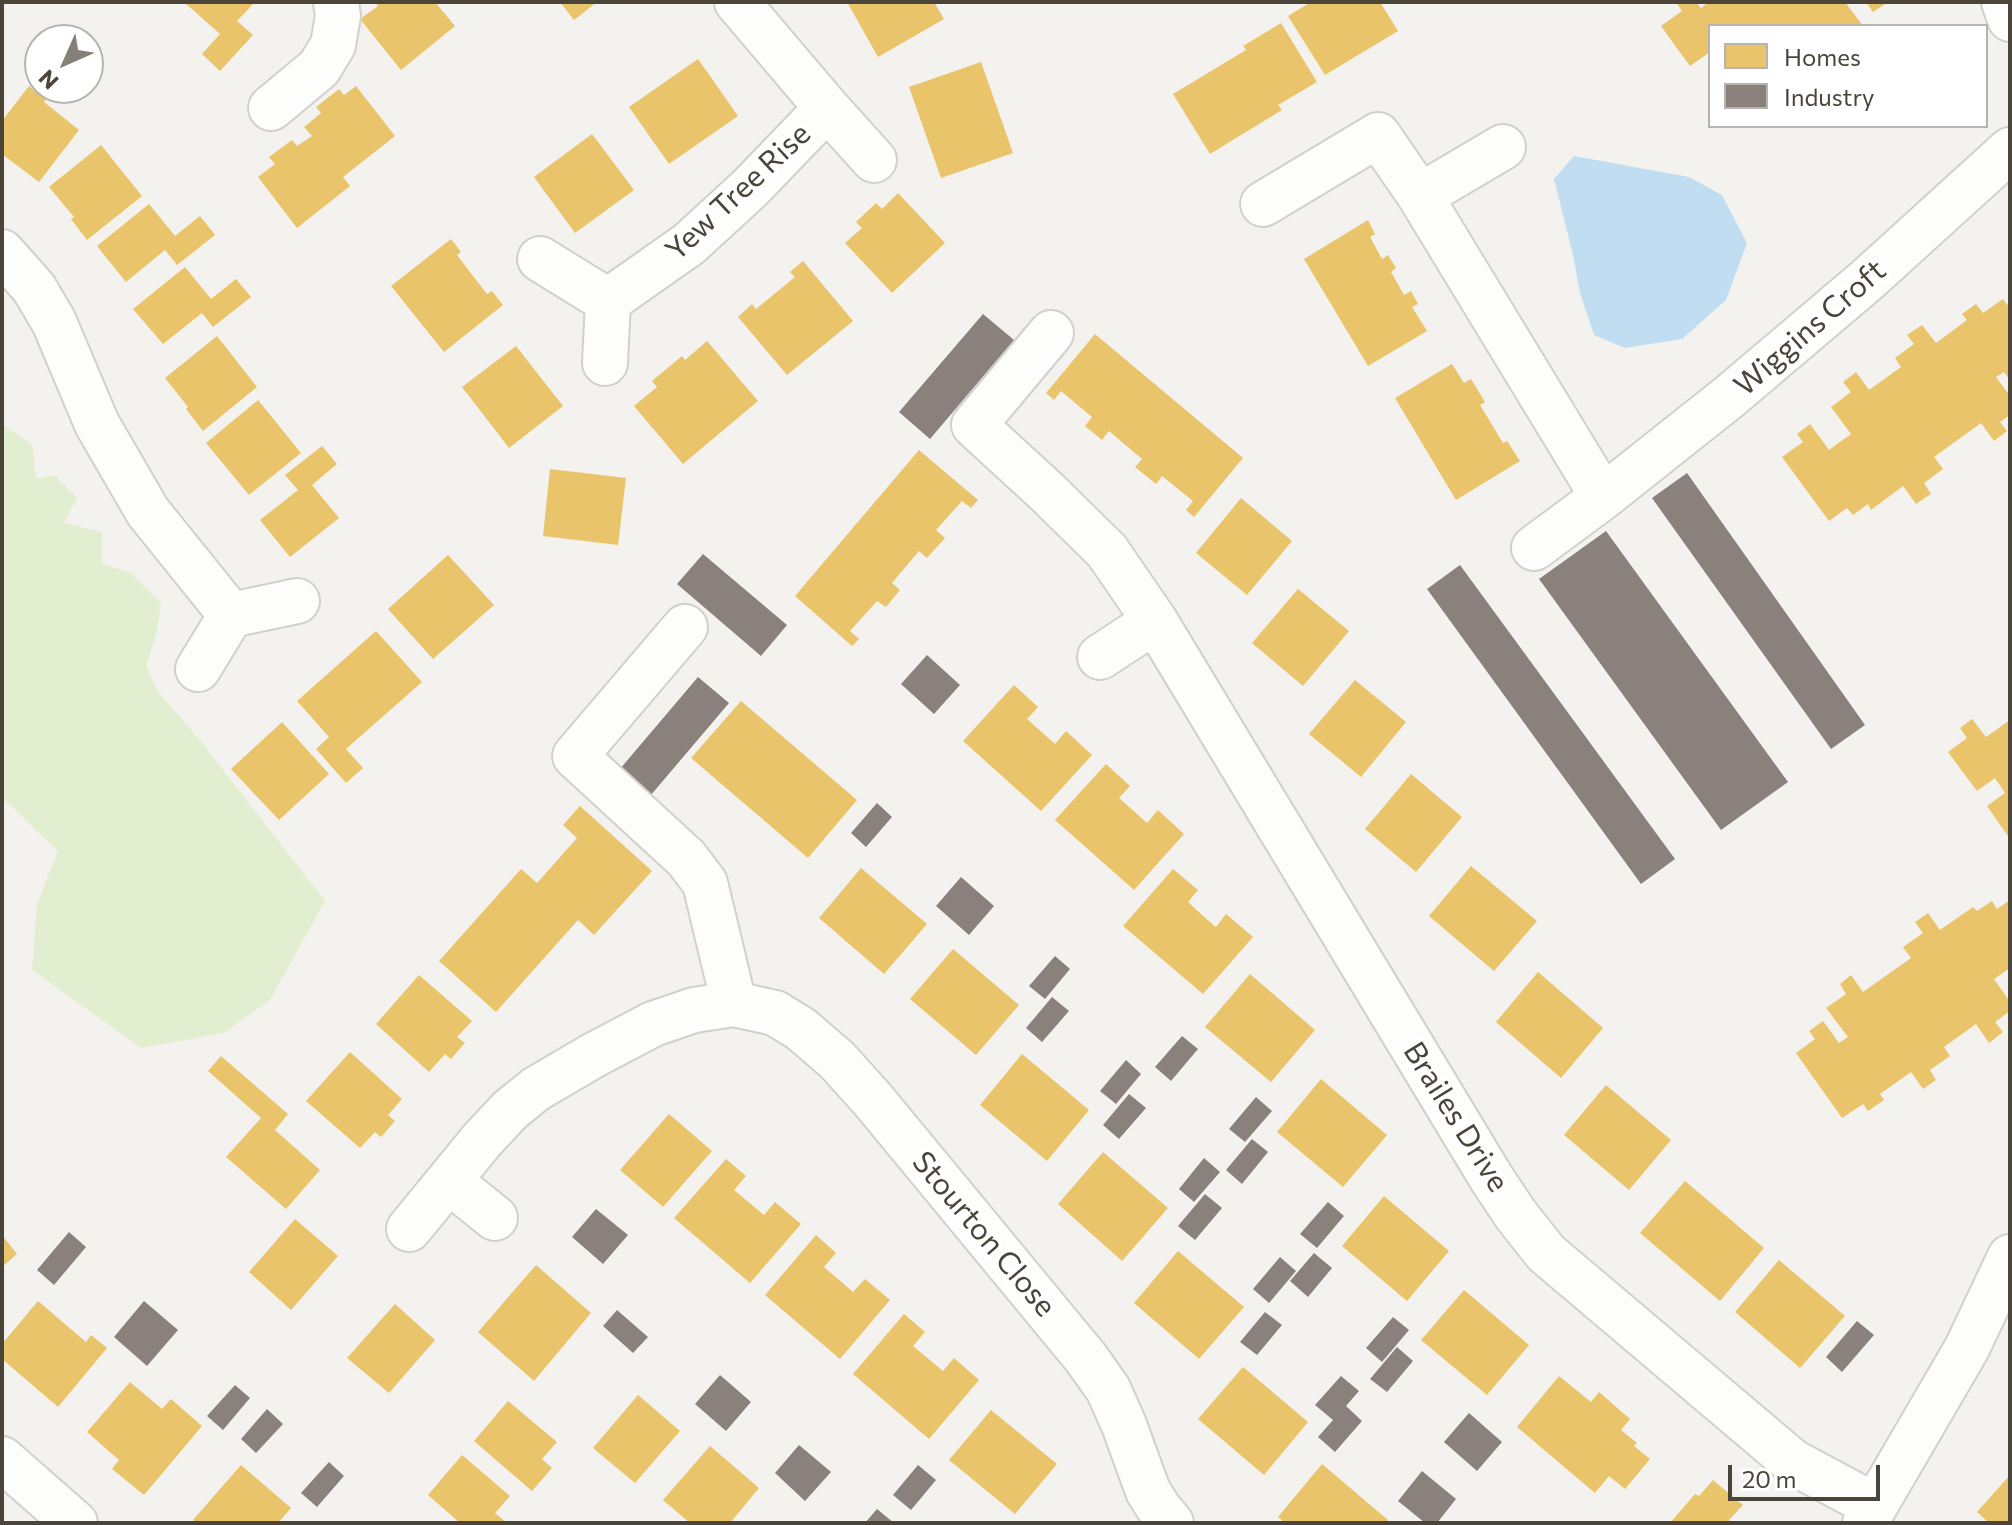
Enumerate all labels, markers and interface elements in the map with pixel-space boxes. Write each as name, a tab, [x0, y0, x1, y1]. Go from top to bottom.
north arrow	[24, 24, 104, 104]
legend	[1708, 24, 1988, 128]
text: Homes	[1784, 42, 1861, 71]
text: N	[33, 65, 63, 95]
text: Industry	[1784, 82, 1874, 111]
street label: Yew Tree Rise	[658, 116, 818, 268]
street label: Wiggins Croft	[1727, 252, 1893, 404]
street label: Brailes Drive	[1396, 1035, 1516, 1199]
street label: Stourton Close	[905, 1144, 1063, 1324]
scale bar	[1732, 1449, 1884, 1499]
text: 20 m	[1742, 1464, 1796, 1493]

